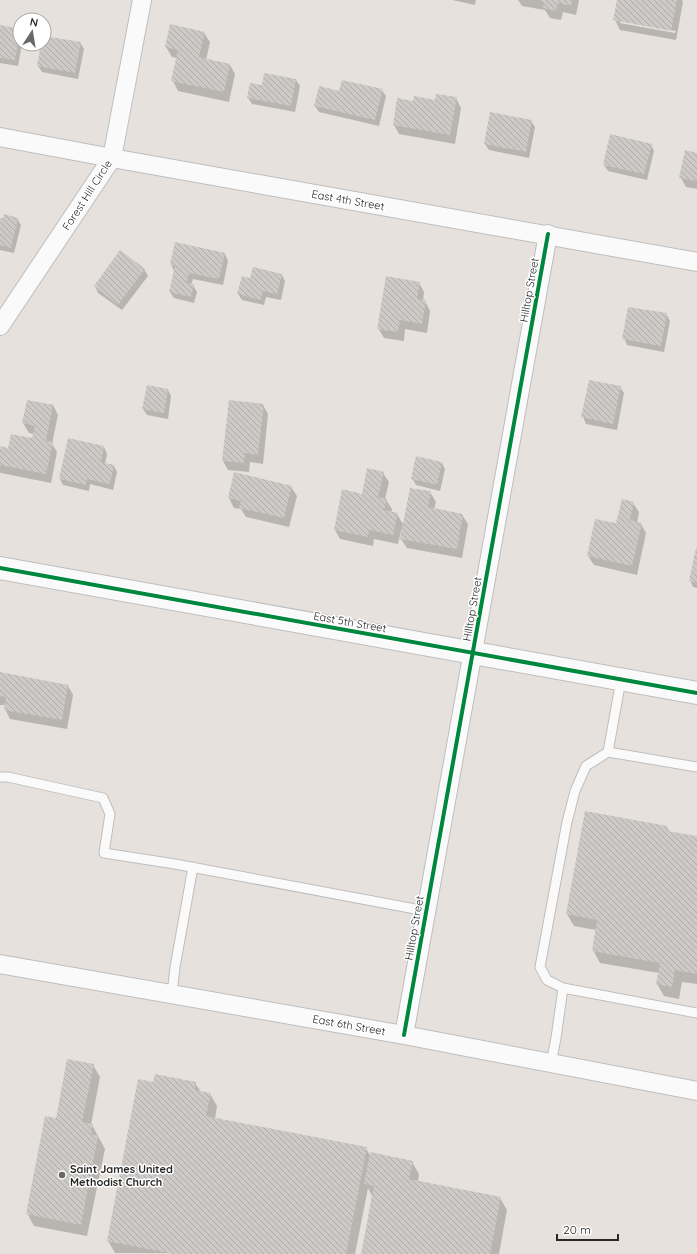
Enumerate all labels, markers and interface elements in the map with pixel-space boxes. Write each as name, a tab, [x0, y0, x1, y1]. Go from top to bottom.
north arrow	[12, 12, 52, 52]
text: N	[29, 15, 39, 30]
street label: Forest Hill Circle	[59, 157, 115, 233]
street label: East 4th Street	[311, 187, 386, 213]
street label: Hilltop Street	[516, 256, 542, 323]
street label: Hilltop Street	[459, 575, 485, 642]
street label: East 5th Street	[312, 609, 388, 635]
street label: Hilltop Street	[401, 894, 427, 961]
street label: East 6th Street	[311, 1012, 387, 1038]
place label: Saint James United Methodist Church	[70, 1162, 173, 1189]
marker: Saint James United Methodist Church	[57, 1170, 67, 1180]
scale bar	[557, 1216, 618, 1242]
text: 20 m	[563, 1222, 591, 1237]

